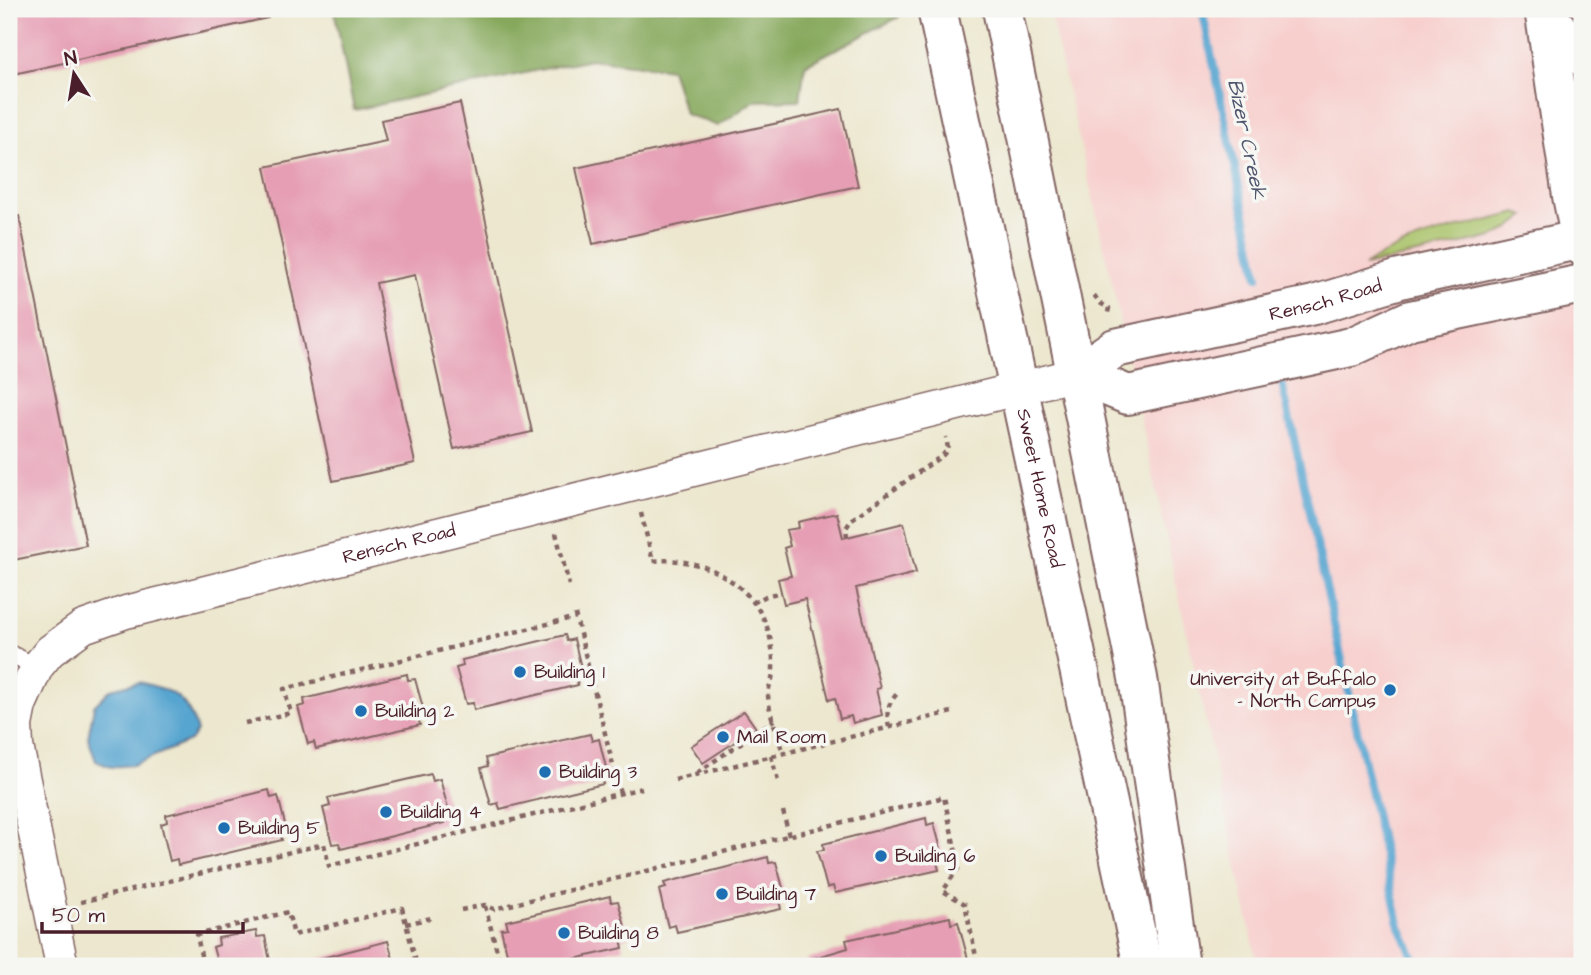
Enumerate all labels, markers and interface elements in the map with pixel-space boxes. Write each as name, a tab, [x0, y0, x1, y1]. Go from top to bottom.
north arrow	[38, 38, 108, 108]
text: N	[62, 44, 79, 73]
water label: Bizer Creek	[1220, 76, 1274, 203]
street label: Rensch Road	[1267, 272, 1385, 328]
street label: Sweet Home Road	[1010, 406, 1070, 570]
street label: Rensch Road	[340, 516, 459, 571]
place label: Building 1	[534, 659, 606, 687]
marker: Building 1	[512, 664, 528, 680]
place label: University at Buffalo - North Campus	[1190, 666, 1376, 715]
marker: University at Buffalo - North Campus	[1382, 682, 1398, 698]
place label: Building 2	[375, 698, 455, 726]
marker: Building 2	[353, 703, 369, 719]
place label: Mail Room	[737, 724, 826, 751]
marker: Mail Room	[715, 729, 731, 745]
place label: Building 3	[559, 759, 638, 787]
marker: Building 3	[537, 764, 553, 780]
place label: Building 4	[400, 799, 482, 827]
marker: Building 4	[378, 804, 394, 820]
place label: Building 5	[238, 815, 321, 843]
marker: Building 5	[216, 820, 232, 836]
place label: Building 6	[895, 843, 976, 871]
marker: Building 6	[873, 848, 889, 864]
place label: Building 7	[736, 881, 817, 909]
marker: Building 7	[714, 886, 730, 902]
scale bar	[42, 891, 243, 935]
text: 50 m	[52, 901, 106, 930]
place label: Building 8	[578, 920, 659, 948]
marker: Building 8	[556, 925, 572, 941]

